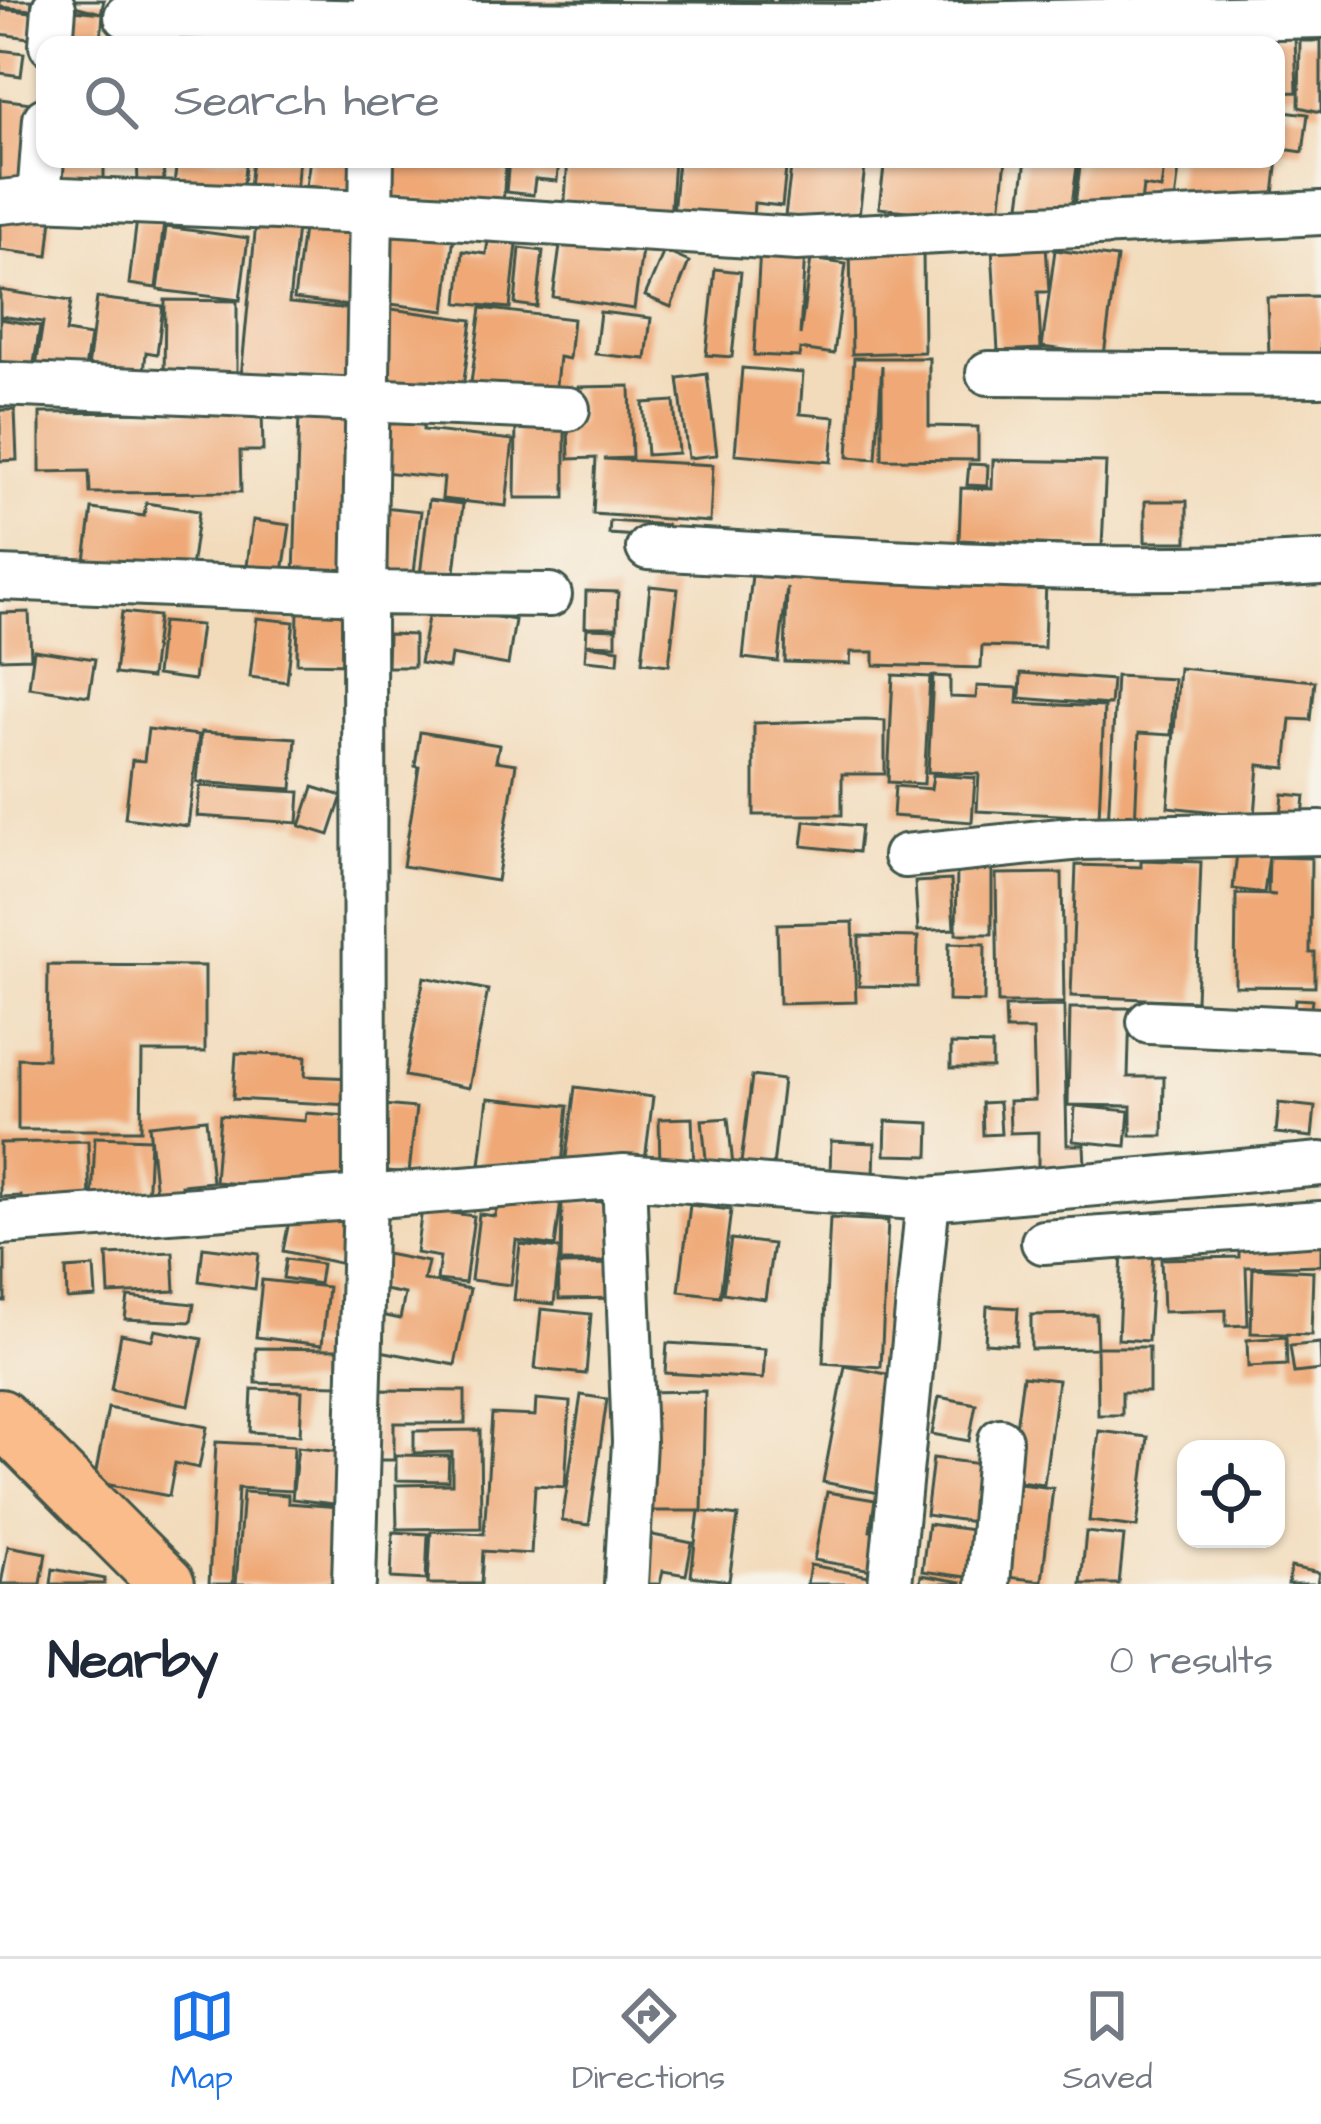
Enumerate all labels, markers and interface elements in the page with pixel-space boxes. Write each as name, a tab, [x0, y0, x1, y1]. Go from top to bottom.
search box	[36, 36, 1285, 168]
icon: search	[78, 69, 144, 135]
text: Search here	[174, 71, 440, 133]
map controls	[1177, 1440, 1285, 1548]
button: locate	[1177, 1440, 1285, 1548]
text: Nearby	[48, 1627, 218, 1698]
text: 0 results	[1109, 1635, 1273, 1689]
tab: Map	[169, 1983, 235, 2101]
tab: Directions	[572, 1983, 725, 2101]
tab: Saved	[1062, 1983, 1152, 2101]

